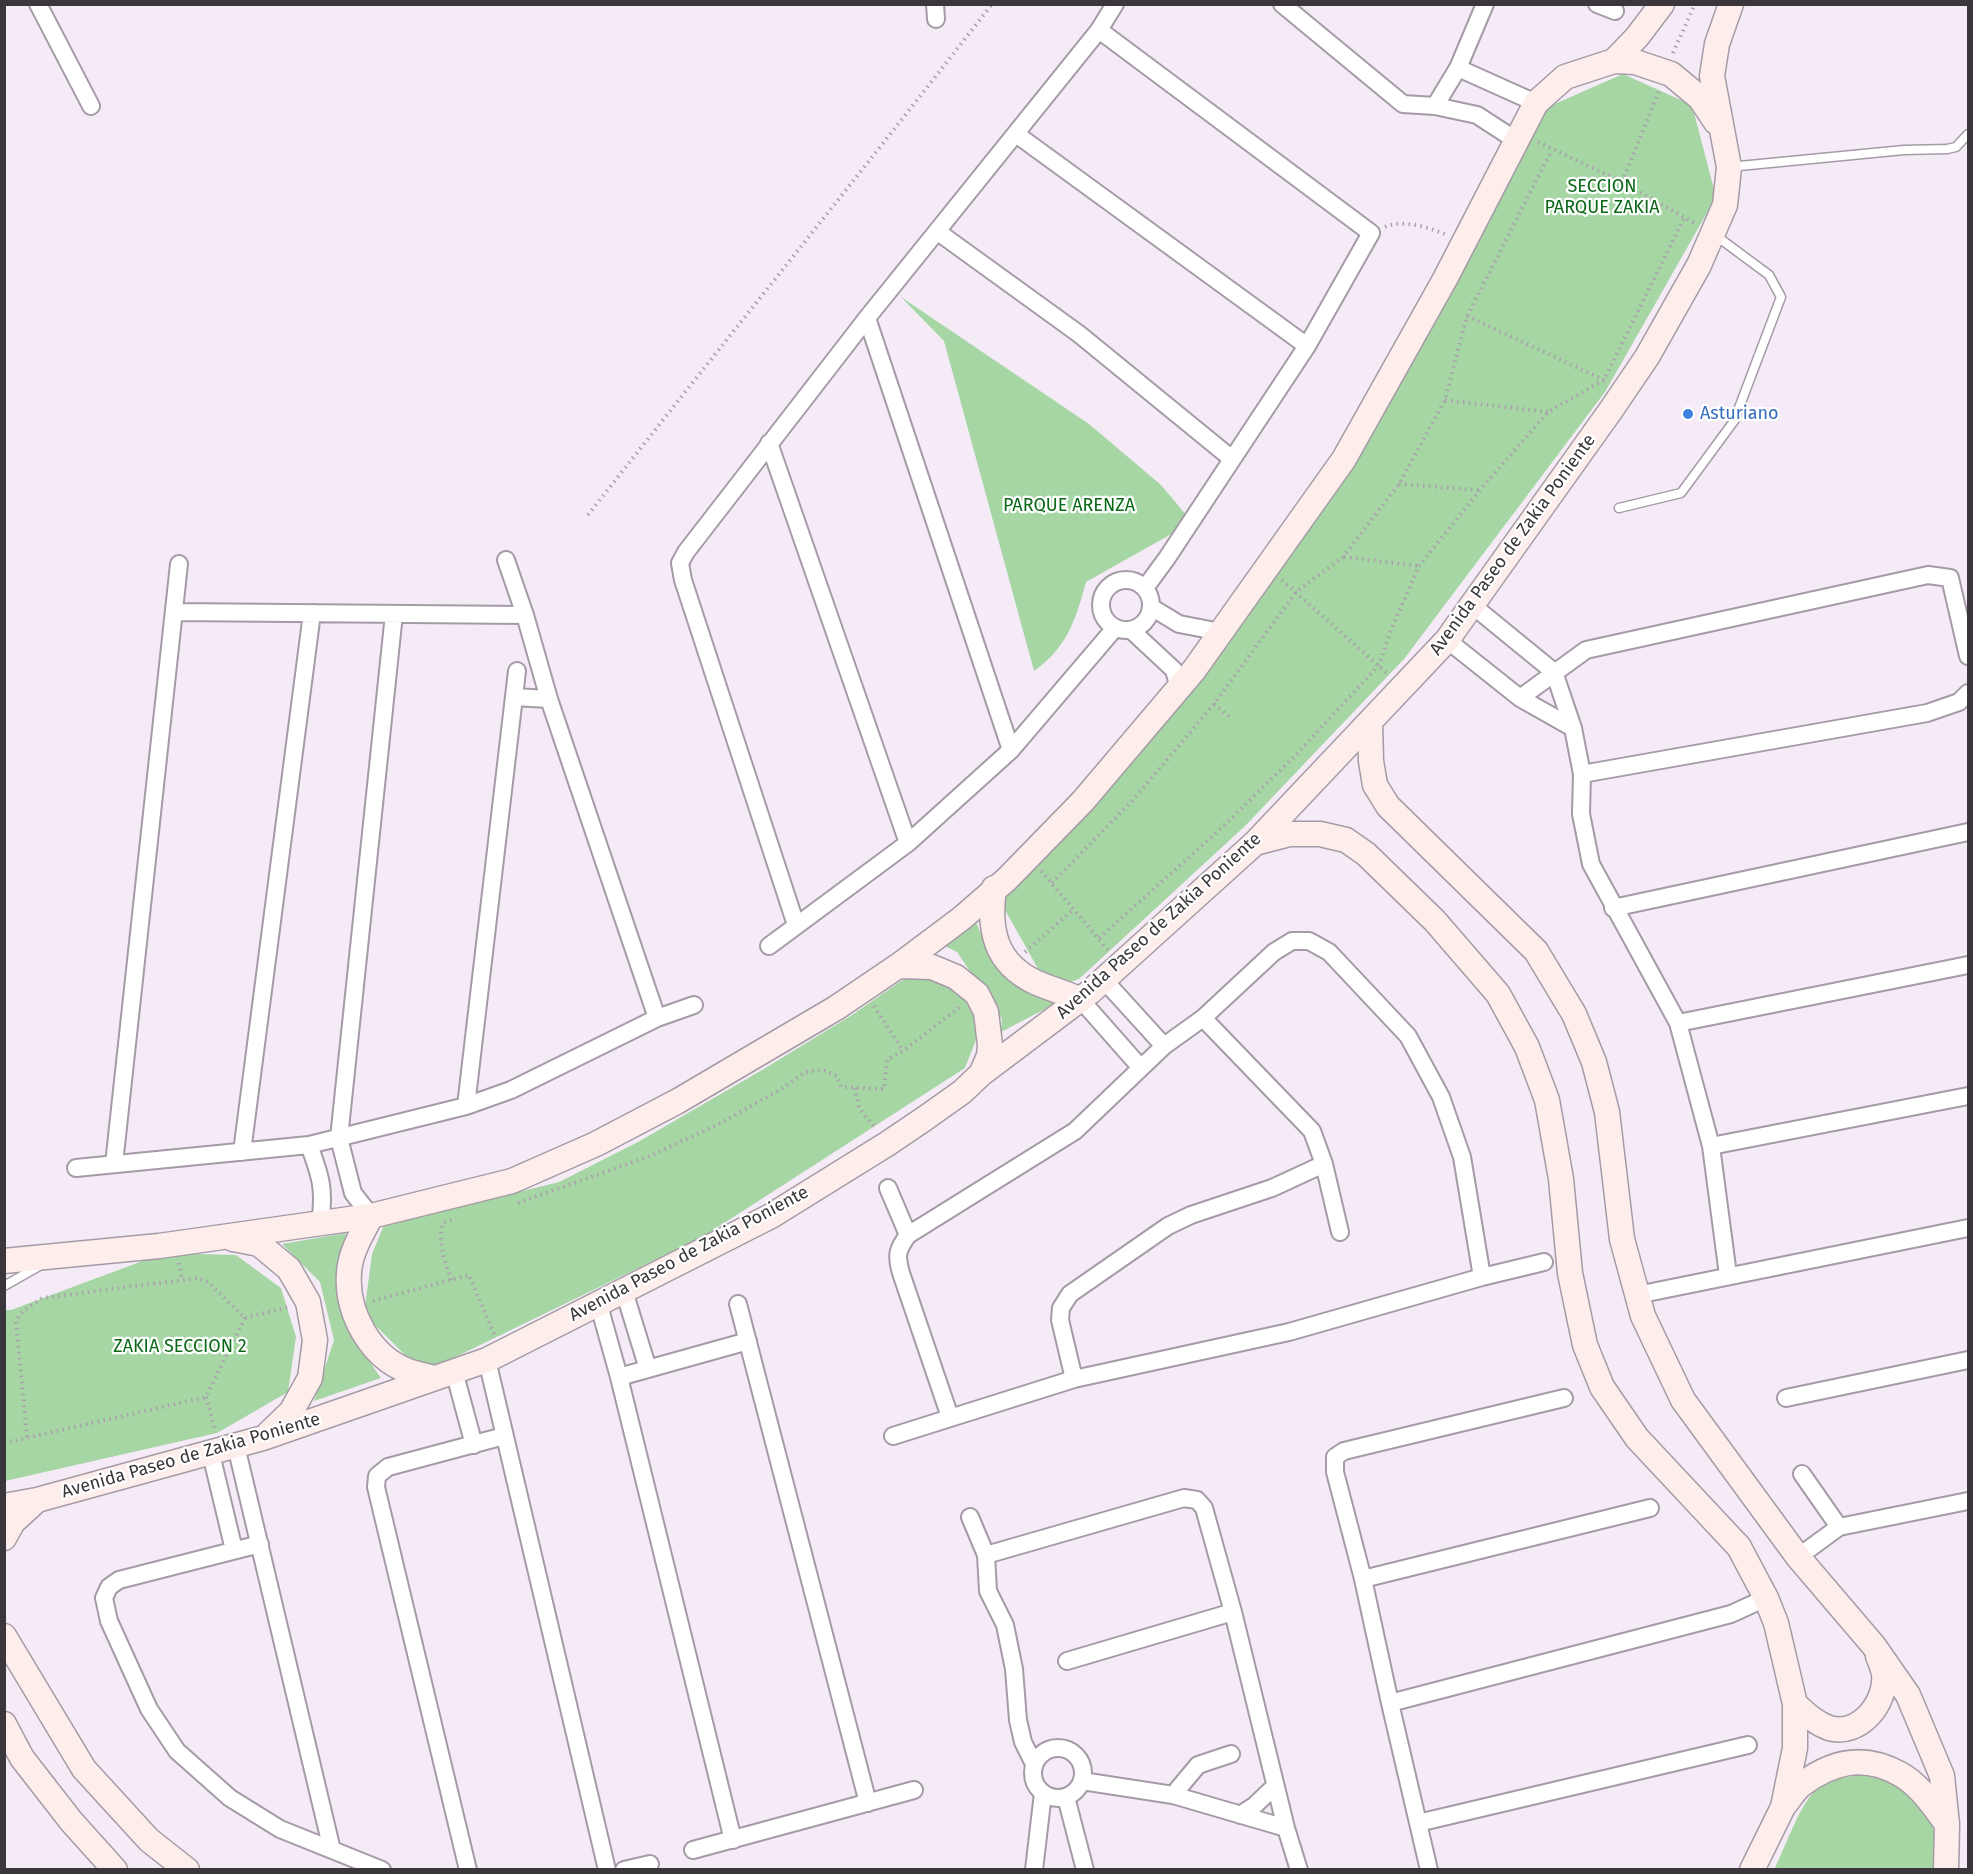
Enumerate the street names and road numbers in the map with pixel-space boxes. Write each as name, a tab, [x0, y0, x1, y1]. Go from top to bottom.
street label: Avenida Paseo de Zakia Poniente	[1425, 430, 1601, 660]
street label: Avenida Paseo de Zakia Poniente	[1052, 828, 1266, 1024]
street label: Avenida Paseo de Zakia Poniente	[566, 1182, 812, 1326]
street label: Avenida Paseo de Zakia Poniente	[59, 1409, 323, 1503]

